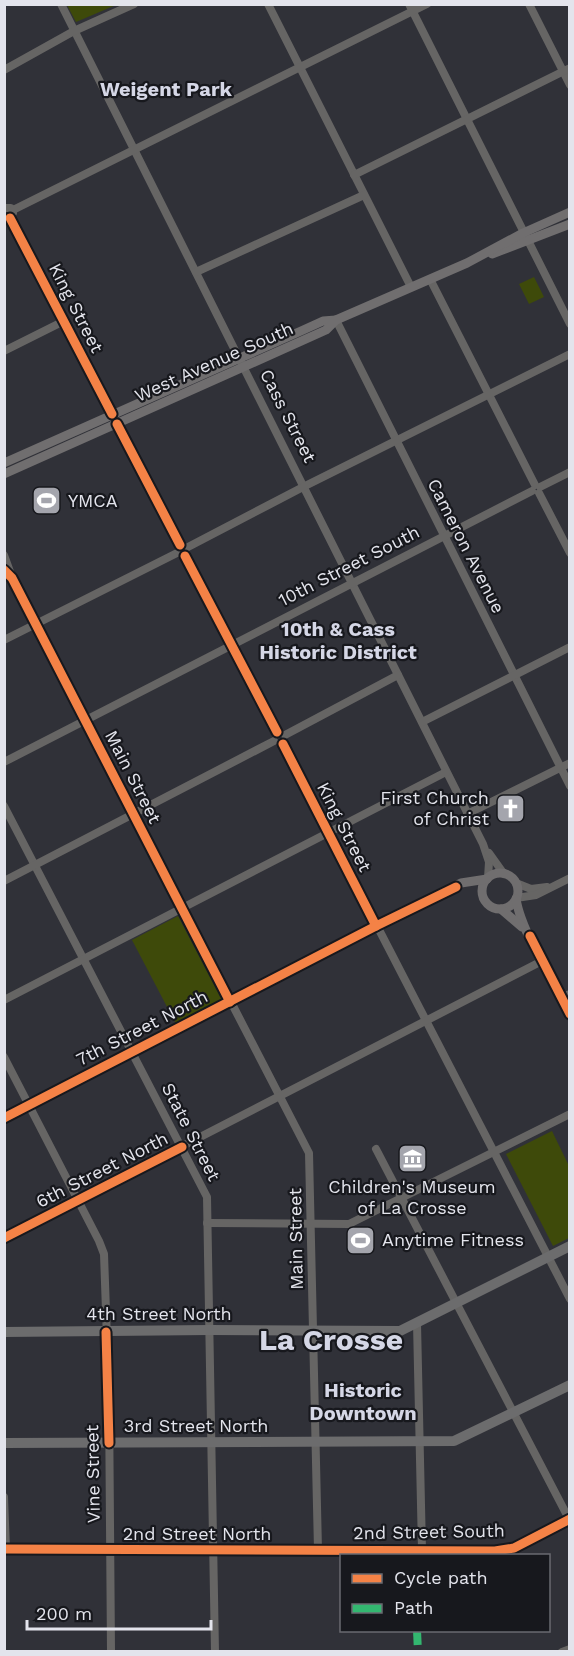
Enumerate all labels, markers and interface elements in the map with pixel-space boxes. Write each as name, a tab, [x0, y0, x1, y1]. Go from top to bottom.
district label: Weigent Park	[100, 77, 232, 101]
street label: King Street	[45, 260, 108, 356]
street label: West Avenue South	[131, 317, 296, 406]
street label: Cass Street	[256, 366, 321, 466]
street label: Cameron Avenue	[423, 475, 509, 617]
sports icon: YMCA	[31, 485, 63, 517]
place label: YMCA	[68, 490, 118, 511]
street label: 10th Street South	[275, 521, 423, 610]
district label: 10th & Cass Historic District	[259, 617, 417, 664]
street label: Main Street	[101, 727, 166, 827]
street label: King Street	[313, 779, 376, 875]
place label: First Church of Christ	[380, 787, 489, 829]
church icon: First Church of Christ	[494, 792, 526, 824]
street label: 7th Street North	[73, 985, 211, 1070]
street label: State Street	[158, 1079, 225, 1185]
street label: 6th Street North	[32, 1127, 171, 1212]
museum icon: Children's Museum of La Crosse	[396, 1142, 428, 1174]
place label: Children's Museum of La Crosse	[328, 1176, 496, 1218]
street label: Main Street	[284, 1188, 307, 1290]
sports icon: Anytime Fitness	[345, 1224, 377, 1256]
place label: Anytime Fitness	[382, 1229, 524, 1250]
street label: 4th Street North	[86, 1303, 232, 1324]
district label: La Crosse	[259, 1322, 403, 1357]
district label: Historic Downtown	[309, 1378, 417, 1425]
street label: 3rd Street North	[124, 1415, 268, 1436]
street label: Vine Street	[81, 1424, 104, 1523]
street label: 2nd Street South	[353, 1520, 505, 1543]
street label: 2nd Street North	[123, 1523, 271, 1544]
legend	[340, 1554, 550, 1632]
text: Cycle path	[394, 1567, 488, 1588]
scale bar	[27, 1593, 212, 1631]
text: Path	[394, 1597, 434, 1618]
text: 200 m	[36, 1603, 92, 1624]

